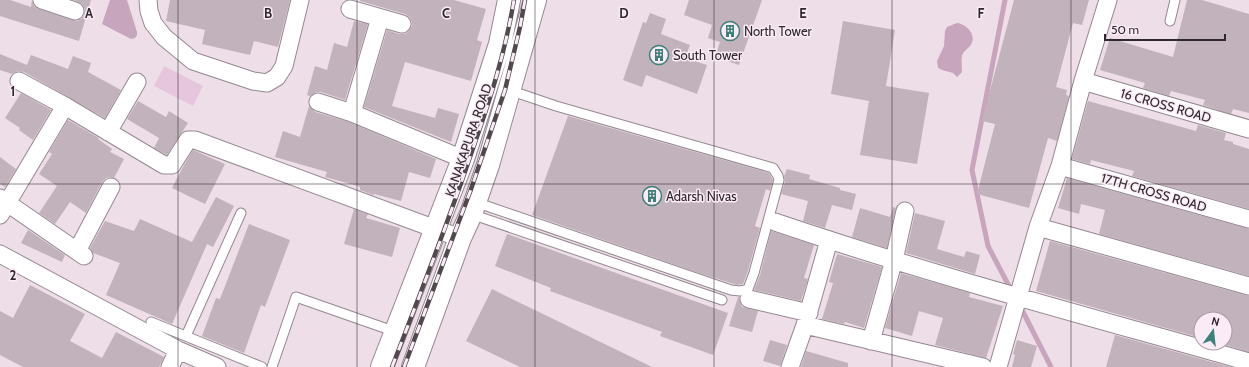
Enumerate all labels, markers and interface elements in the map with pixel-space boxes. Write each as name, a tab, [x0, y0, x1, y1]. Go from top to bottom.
text: A	[85, 5, 94, 21]
text: B	[264, 5, 272, 21]
text: C	[442, 5, 450, 21]
text: D	[619, 5, 629, 21]
text: E	[799, 5, 807, 21]
text: F	[978, 5, 985, 21]
scale bar	[1105, 16, 1225, 42]
building icon: North Tower	[719, 20, 741, 42]
text: 50 m	[1111, 22, 1139, 37]
place label: North Tower	[744, 23, 813, 39]
building icon: South Tower	[648, 44, 670, 66]
place label: South Tower	[673, 47, 743, 63]
street label: KANAKAPURA ROAD	[441, 81, 495, 199]
text: 1	[11, 83, 15, 99]
street label: 16 CROSS ROAD	[1119, 84, 1213, 126]
street label: 17TH CROSS ROAD	[1099, 169, 1209, 215]
building icon: Adarsh Nivas	[641, 185, 663, 207]
place label: Adarsh Nivas	[666, 188, 737, 204]
text: 2	[10, 267, 17, 283]
north arrow	[1193, 311, 1233, 351]
text: N	[1210, 314, 1221, 329]

